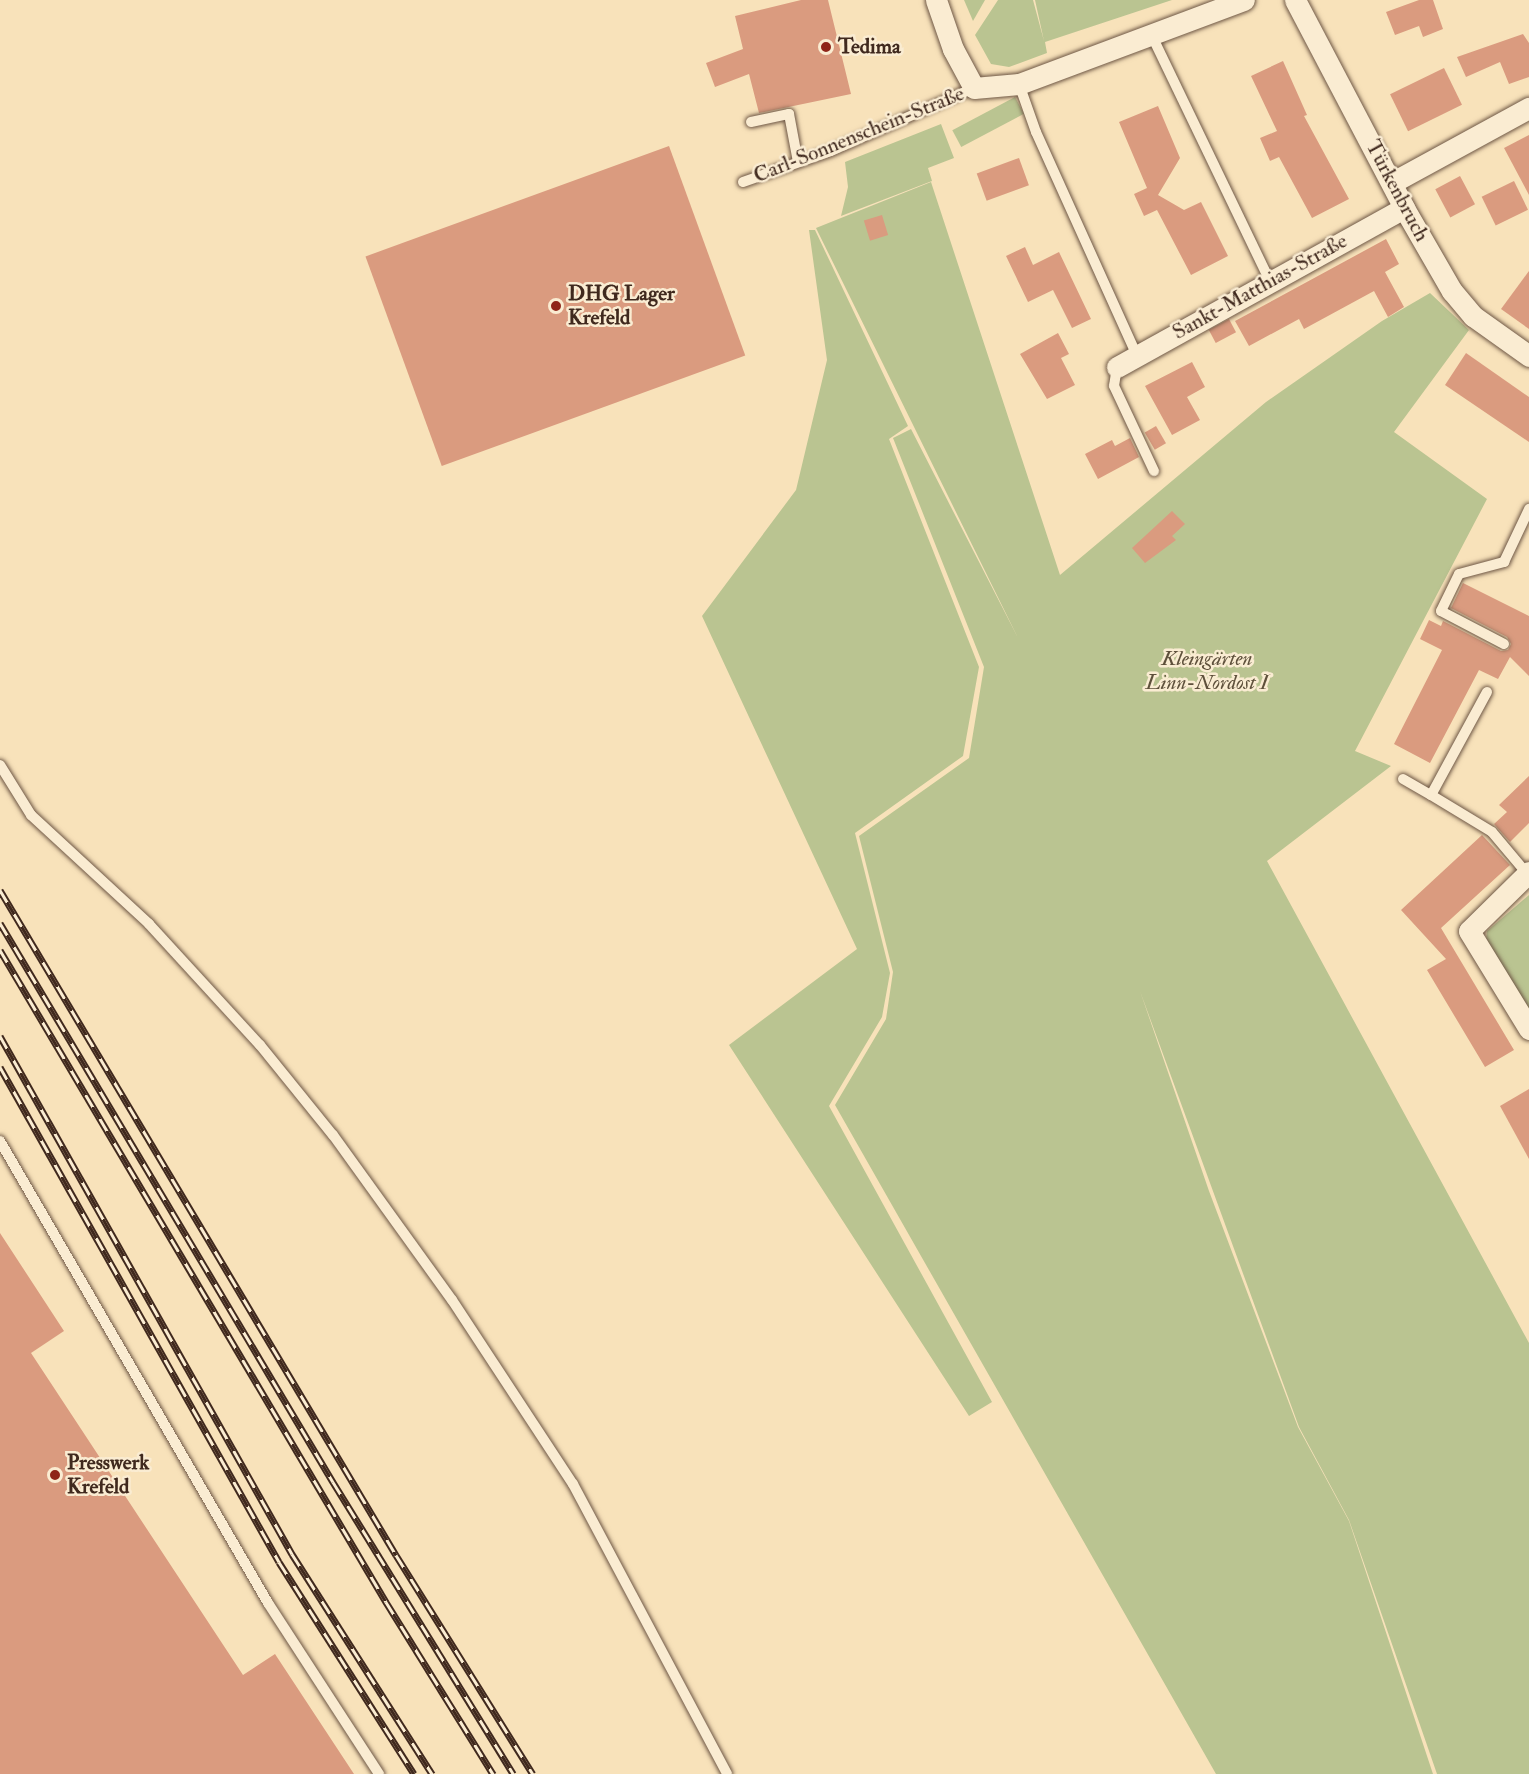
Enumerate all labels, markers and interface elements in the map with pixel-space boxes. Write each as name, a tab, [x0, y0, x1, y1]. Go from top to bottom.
place label: Tedima	[838, 34, 901, 60]
marker: Tedima	[819, 40, 833, 54]
street label: Carl-Sonnenschein-Straße	[750, 81, 968, 189]
street label: Türkenbruch	[1360, 136, 1434, 246]
street label: Sankt-Matthias-Straße	[1168, 229, 1352, 345]
place label: DHG Lager Krefeld	[568, 281, 675, 331]
marker: DHG Lager Krefeld	[549, 299, 563, 313]
park label: Kleingärten Linn-Nordost I	[1146, 646, 1268, 696]
place label: Presswerk Krefeld	[67, 1450, 149, 1500]
marker: Presswerk Krefeld	[48, 1468, 62, 1482]

